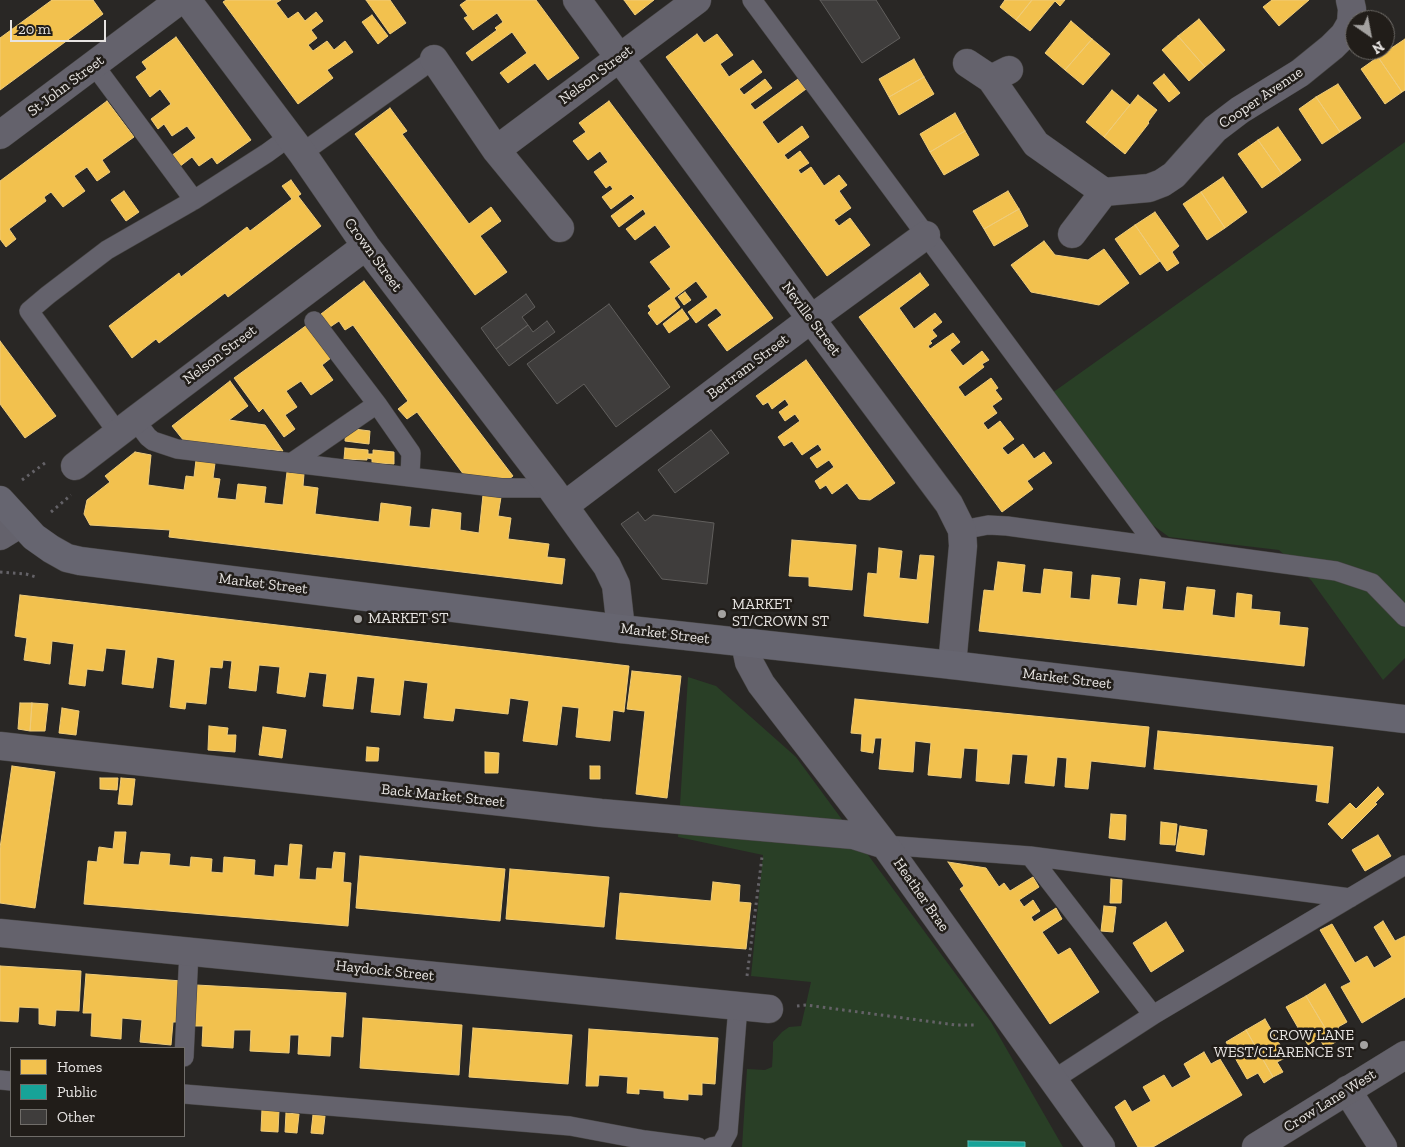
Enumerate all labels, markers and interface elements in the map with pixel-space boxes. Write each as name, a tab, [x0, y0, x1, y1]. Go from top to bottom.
scale bar	[12, 10, 109, 42]
north arrow	[1345, 10, 1395, 60]
text: 20 m	[18, 20, 51, 38]
text: N	[1369, 37, 1387, 57]
street label: Nelson Street	[556, 41, 636, 109]
street label: St John Street	[24, 51, 108, 121]
street label: Cooper Avenue	[1216, 63, 1306, 133]
street label: Crown Street	[340, 215, 406, 295]
street label: Neville Street	[778, 279, 844, 359]
street label: Nelson Street	[180, 321, 260, 389]
street label: Bertram Street	[704, 331, 792, 403]
street label: Market Street	[217, 570, 309, 598]
place label: MARKET ST/CROWN ST	[732, 596, 829, 631]
marker: MARKET ST/CROWN ST	[716, 608, 728, 620]
place label: MARKET ST	[368, 610, 449, 628]
marker: MARKET ST	[352, 613, 364, 625]
street label: Market Street	[619, 620, 711, 648]
street label: Market Street	[1021, 665, 1113, 693]
street label: Back Market Street	[380, 781, 506, 811]
street label: Heather Brae	[889, 855, 953, 935]
street label: Haydock Street	[335, 957, 435, 985]
place label: CROW LANE WEST/CLARENCE ST	[1214, 1027, 1354, 1062]
marker: CROW LANE WEST/CLARENCE ST	[1358, 1039, 1370, 1051]
legend	[10, 1047, 185, 1137]
text: Homes	[57, 1058, 102, 1076]
street label: Crow Lane West	[1281, 1065, 1379, 1137]
text: Public	[57, 1083, 97, 1101]
text: Other	[57, 1108, 95, 1126]

